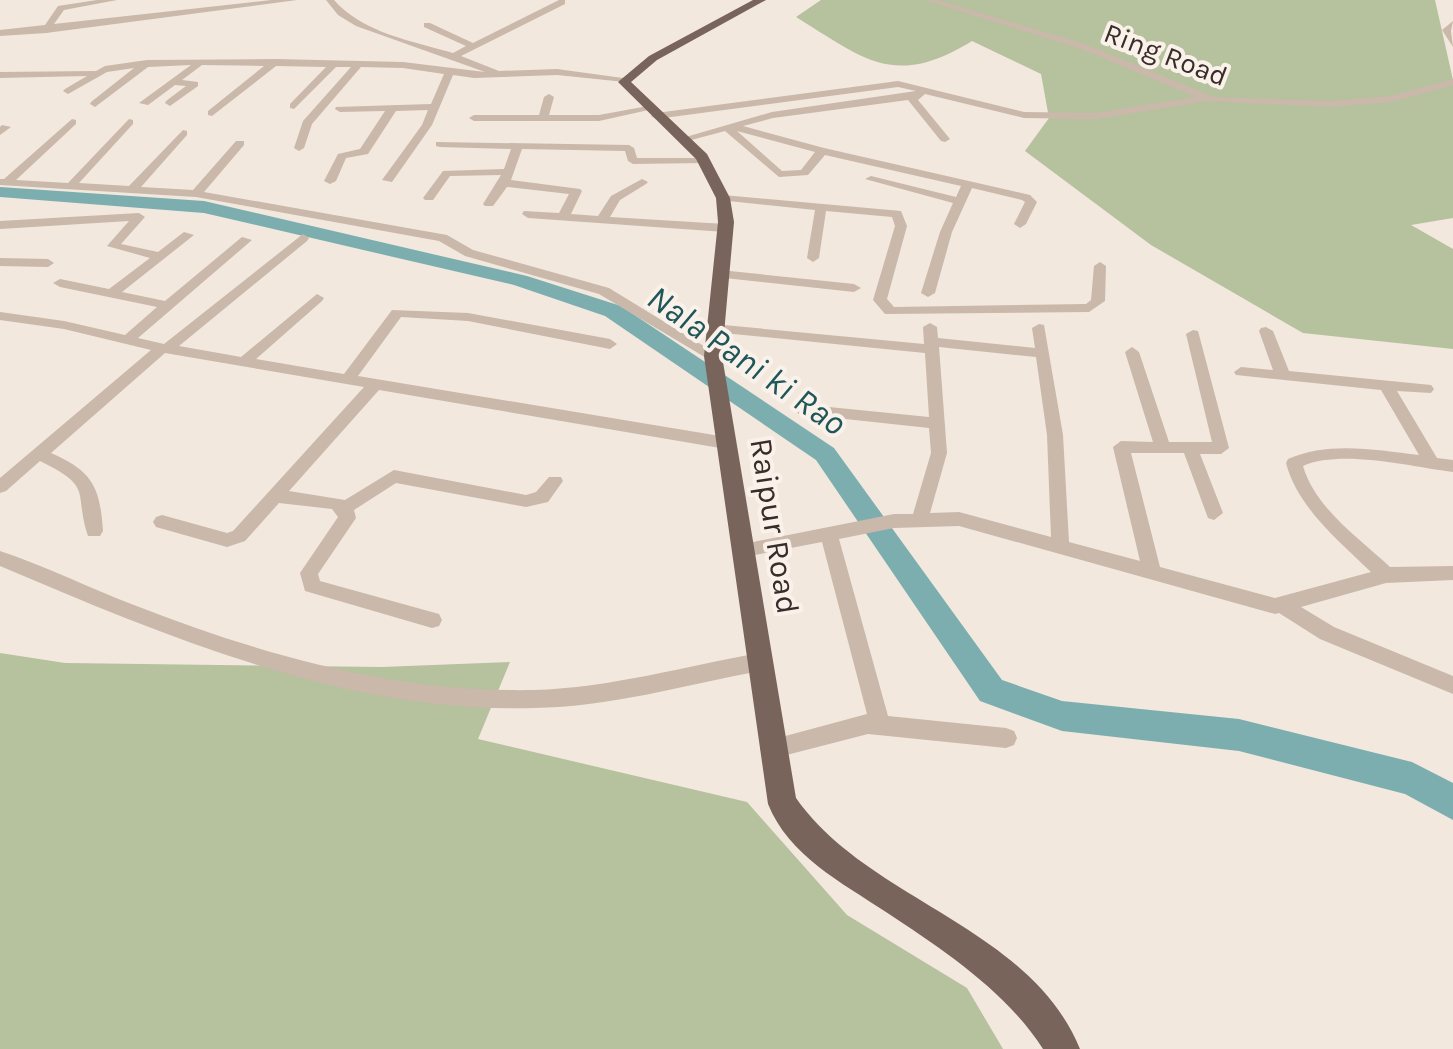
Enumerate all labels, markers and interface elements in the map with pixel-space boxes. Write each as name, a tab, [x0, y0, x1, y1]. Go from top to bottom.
street label: Ring Road	[1100, 16, 1232, 93]
water label: Nala Pani ki Rao	[640, 277, 854, 444]
street label: Raipur Road	[742, 435, 807, 617]

